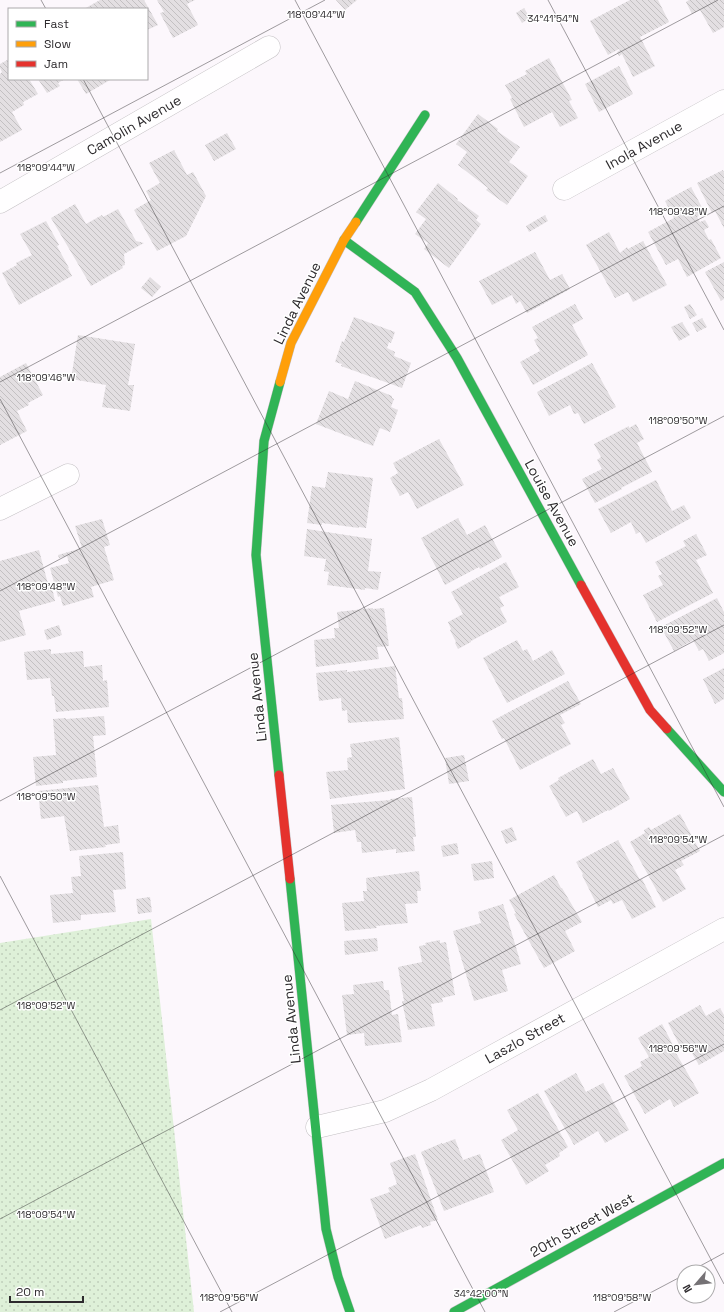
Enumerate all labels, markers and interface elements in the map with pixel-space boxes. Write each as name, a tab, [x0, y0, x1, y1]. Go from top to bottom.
legend	[8, 8, 148, 80]
text: 118°09'44"W	[287, 8, 345, 21]
text: 34°41'54"N	[527, 12, 579, 25]
text: Fast	[44, 16, 69, 32]
text: Slow	[44, 36, 71, 52]
text: Jam	[44, 56, 68, 72]
street label: Camolin Avenue	[84, 91, 184, 159]
street label: Inola Avenue	[602, 117, 686, 173]
text: 118°09'44"W	[17, 161, 75, 174]
text: 118°09'48"W	[649, 205, 707, 218]
street label: Linda Avenue	[269, 259, 325, 347]
text: 118°09'46"W	[17, 371, 75, 384]
text: 118°09'50"W	[649, 414, 708, 427]
street label: Louise Avenue	[521, 456, 583, 550]
text: 118°09'48"W	[17, 580, 75, 593]
text: 118°09'52"W	[649, 623, 707, 636]
street label: Linda Avenue	[243, 652, 271, 742]
text: 118°09'50"W	[17, 790, 76, 803]
text: 118°09'54"W	[649, 833, 707, 846]
street label: Linda Avenue	[277, 974, 305, 1064]
text: 118°09'52"W	[17, 999, 75, 1012]
street label: Laszlo Street	[482, 1009, 568, 1067]
text: 118°09'56"W	[649, 1042, 708, 1055]
street label: 20th Street West	[527, 1189, 637, 1261]
text: 118°09'54"W	[17, 1208, 75, 1221]
north arrow	[676, 1264, 716, 1304]
scale bar	[10, 1278, 83, 1304]
text: N	[679, 1282, 695, 1295]
text: 20 m	[16, 1284, 44, 1300]
text: 34°42'00"N	[454, 1287, 508, 1300]
text: 118°09'56"W	[200, 1291, 259, 1304]
text: 118°09'58"W	[593, 1291, 652, 1304]

